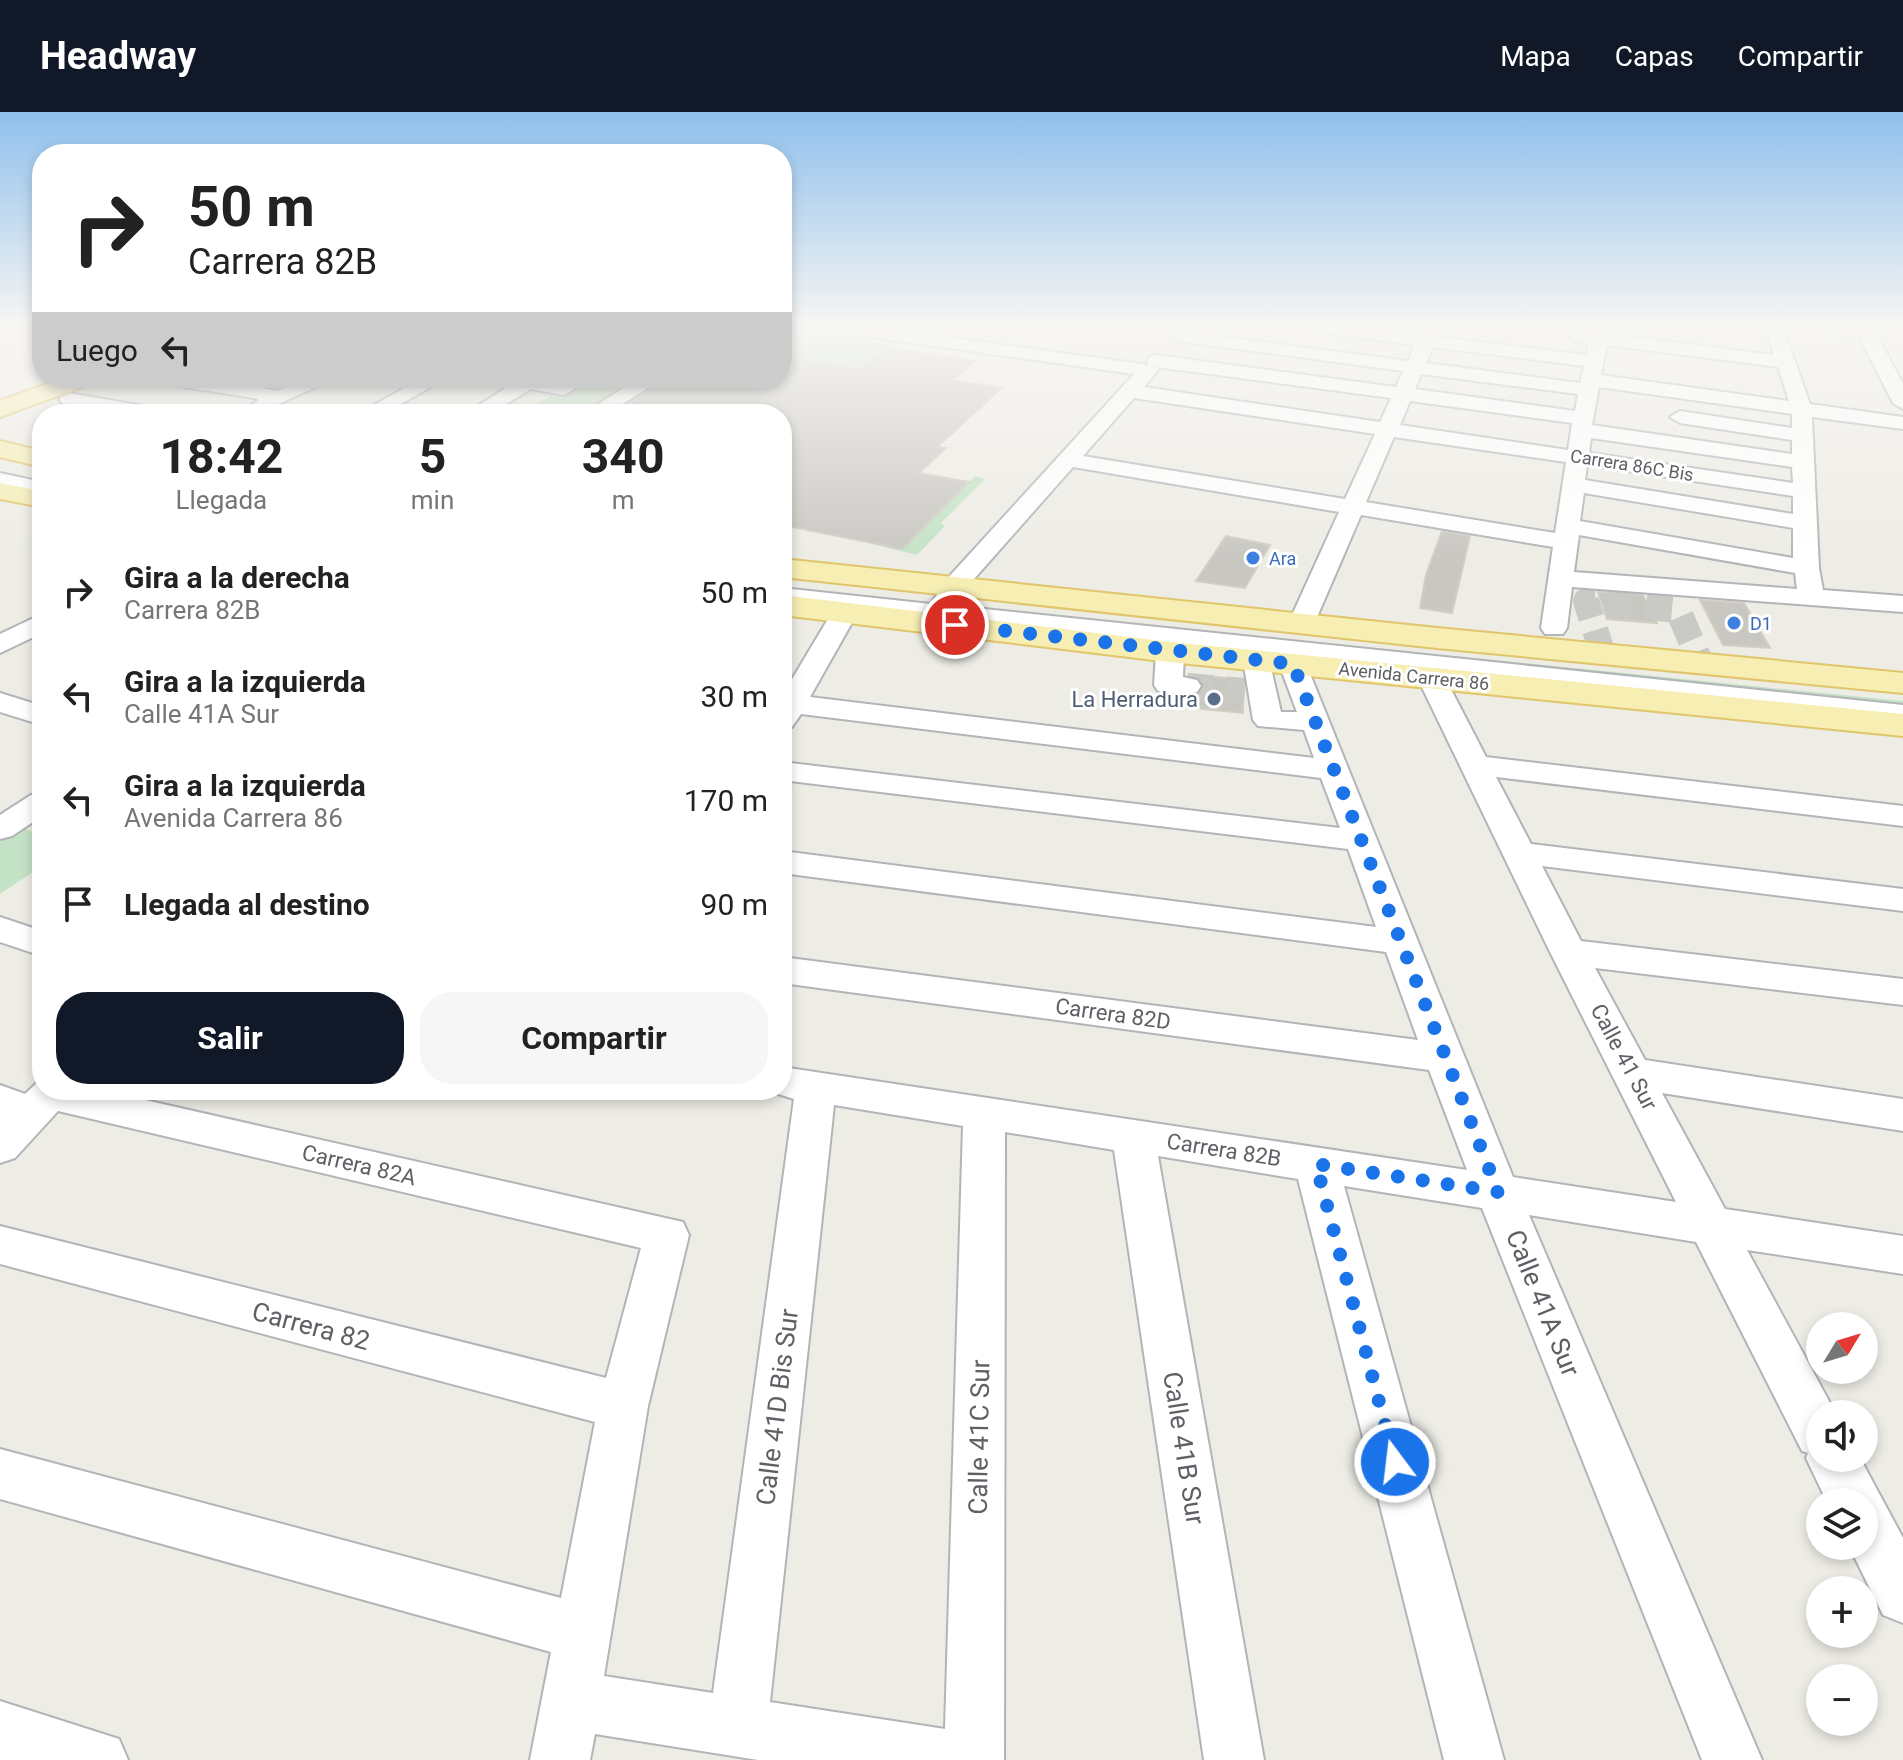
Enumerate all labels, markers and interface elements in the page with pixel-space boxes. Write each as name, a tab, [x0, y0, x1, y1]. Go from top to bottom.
text: Headway	[40, 34, 196, 78]
text: Mapa	[1500, 40, 1571, 73]
text: Capas	[1615, 40, 1694, 73]
text: Compartir	[1738, 40, 1863, 73]
text: 50 m	[188, 174, 315, 240]
icon: right	[56, 176, 160, 280]
text: Carrera 82B	[188, 241, 377, 283]
icon: left	[154, 328, 198, 372]
text: Luego	[56, 333, 138, 368]
text: 18:42	[160, 428, 283, 485]
text: 5	[419, 428, 446, 485]
text: 340	[582, 428, 664, 485]
street label: Carrera 86C Bis	[1569, 445, 1695, 485]
text: Llegada	[176, 485, 267, 515]
text: min	[411, 485, 454, 515]
text: m	[612, 485, 635, 515]
place label: Ara	[1269, 548, 1296, 569]
marker: Ara	[1244, 549, 1262, 567]
text: Gira a la derecha	[124, 560, 350, 595]
icon: right	[56, 570, 100, 614]
text: 50 m	[701, 575, 768, 610]
pin	[921, 591, 989, 659]
text: Carrera 82B	[124, 595, 261, 625]
icon: arrive	[933, 603, 977, 647]
place label: D1	[1750, 613, 1772, 634]
marker: D1	[1725, 614, 1743, 632]
street label: Avenida Carrera 86	[1338, 658, 1490, 694]
text: Gira a la izquierda	[124, 664, 366, 699]
icon: left	[56, 674, 100, 718]
text: 30 m	[701, 679, 768, 714]
place label: La Herradura	[1071, 687, 1198, 712]
marker: La Herradura	[1205, 690, 1223, 708]
text: Calle 41A Sur	[124, 699, 279, 729]
text: Gira a la izquierda	[124, 768, 366, 803]
icon: left	[56, 778, 100, 822]
text: 170 m	[684, 783, 768, 818]
text: Avenida Carrera 86	[124, 803, 343, 833]
icon: arrive	[56, 882, 100, 926]
text: Llegada al destino	[124, 887, 370, 922]
text: 90 m	[701, 887, 768, 922]
button: Salir	[56, 992, 404, 1084]
button: Compartir	[420, 992, 768, 1084]
street label: Carrera 82D	[1054, 994, 1172, 1034]
street label: Calle 41 Sur	[1586, 999, 1663, 1115]
street label: Carrera 82B	[1165, 1129, 1283, 1171]
street label: Carrera 82A	[300, 1140, 419, 1190]
street label: Calle 41A Sur	[1500, 1225, 1586, 1381]
street label: Carrera 82	[249, 1296, 373, 1356]
street label: Calle 41D Bis Sur	[750, 1307, 804, 1507]
north arrow	[1806, 1312, 1878, 1384]
map controls	[1806, 1312, 1878, 1736]
street label: Calle 41C Sur	[963, 1359, 995, 1515]
street label: Calle 41B Sur	[1157, 1369, 1211, 1527]
button: sound	[1806, 1400, 1878, 1472]
position arrow	[1353, 1420, 1437, 1504]
button: layers	[1806, 1488, 1878, 1560]
button: +	[1806, 1576, 1878, 1648]
button: −	[1806, 1664, 1878, 1736]

